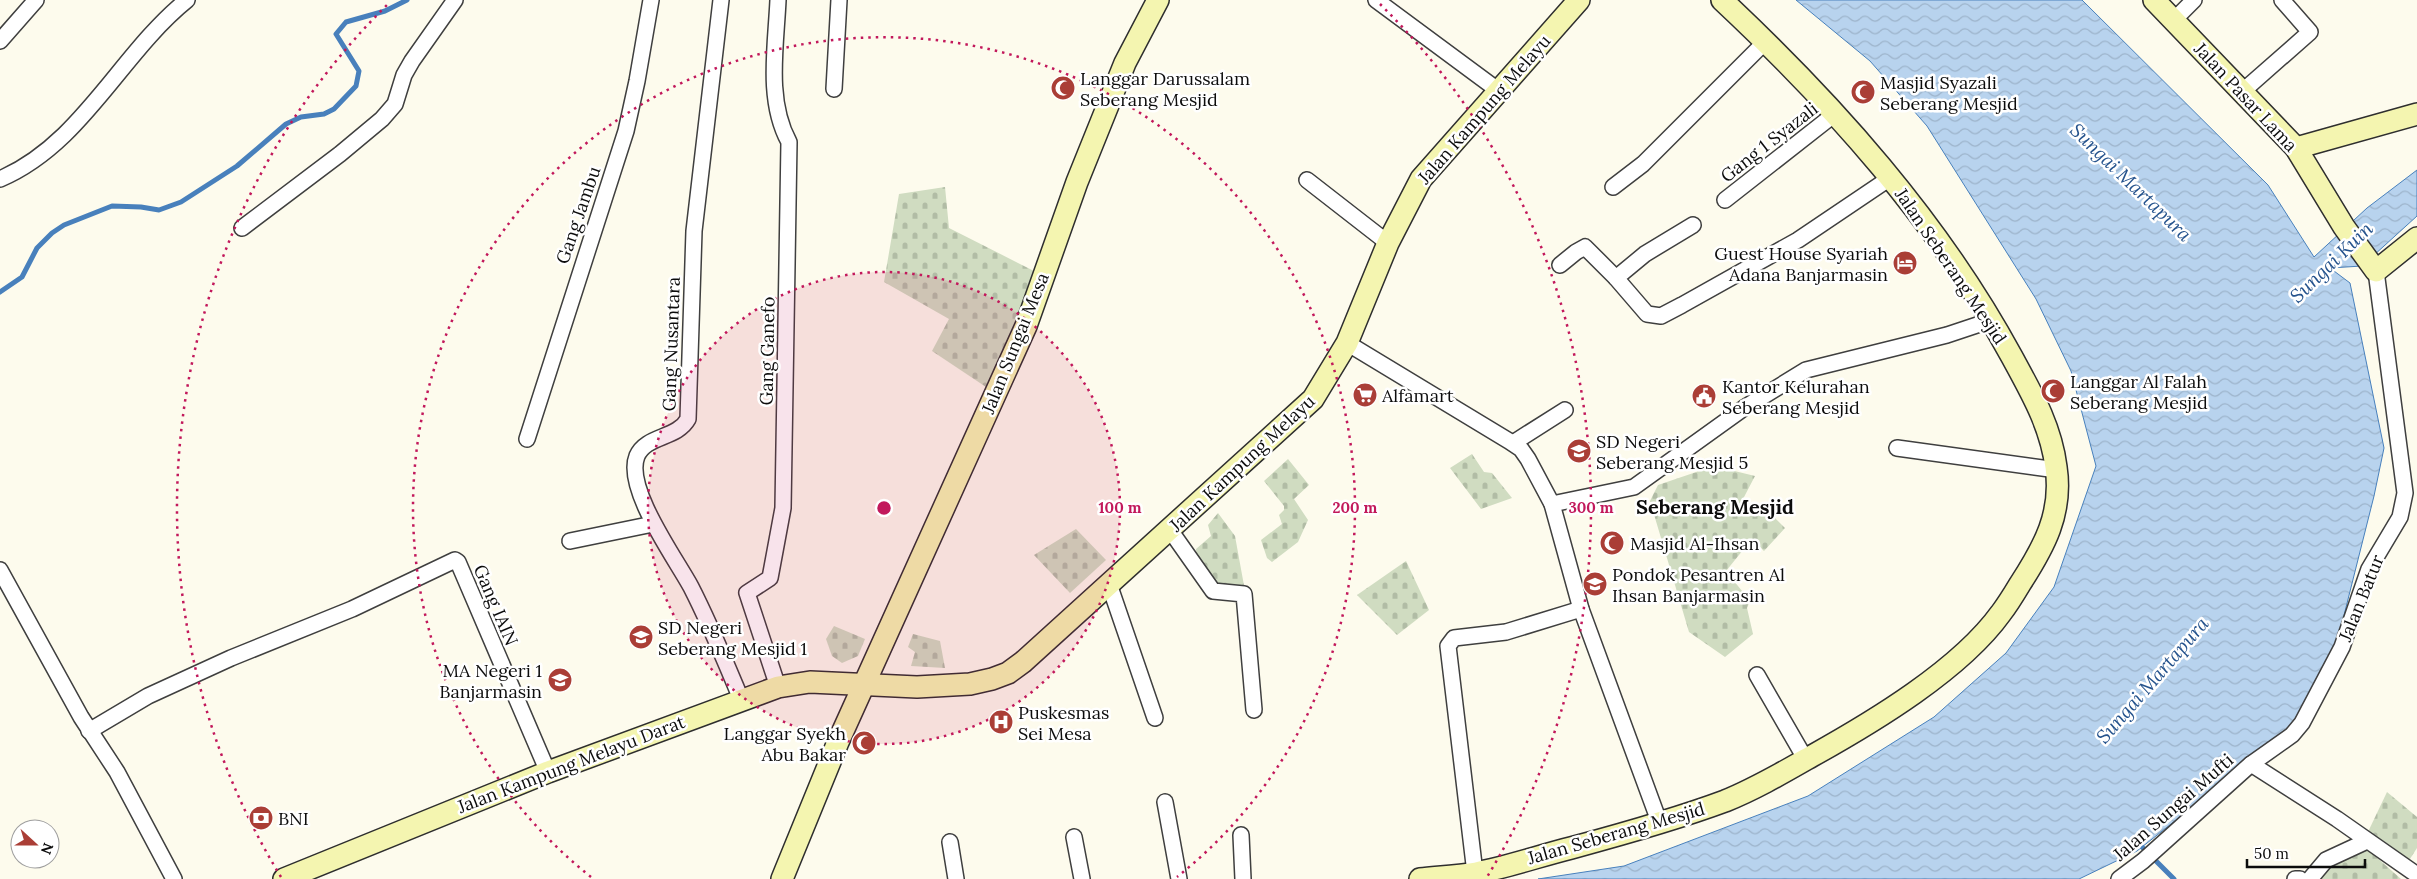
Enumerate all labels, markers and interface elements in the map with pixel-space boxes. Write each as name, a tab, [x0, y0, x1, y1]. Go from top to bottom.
street label: Jalan Kampung Melayu	[1412, 29, 1555, 189]
street label: Jalan Pasar Lama	[2189, 37, 2303, 157]
place label: Langgar Darussalam Seberang Mesjid	[1080, 67, 1250, 111]
place label: Masjid Syazali Seberang Mesjid	[1880, 71, 2018, 115]
mosque icon: Langgar Darussalam Seberang Mesjid	[1050, 75, 1076, 101]
mosque icon: Masjid Syazali Seberang Mesjid	[1850, 79, 1876, 105]
street label: Gang 1 Syazali	[1716, 97, 1822, 187]
water label: Sungai Martapura	[2065, 118, 2197, 246]
street label: Gang Jambu	[551, 163, 606, 267]
street label: Jalan Seberang Mesjid	[1890, 183, 2012, 349]
water label: Sungai Kuin	[2284, 216, 2378, 308]
place label: Guest House Syariah Adana Banjarmasin	[1714, 242, 1888, 286]
hotel icon: Guest House Syariah Adana Banjarmasin	[1892, 250, 1918, 276]
street label: Jalan Sungai Mesa	[976, 269, 1054, 418]
street label: Gang Nusantara	[657, 276, 685, 412]
street label: Gang Ganefo	[755, 296, 779, 406]
place label: Langgar Al Falah Seberang Mesjid	[2070, 370, 2208, 414]
place label: Kantor Kelurahan Seberang Mesjid	[1722, 375, 1870, 419]
mosque icon: Langgar Al Falah Seberang Mesjid	[2040, 378, 2066, 404]
supermarket icon: Alfamart	[1352, 382, 1378, 408]
public building icon: Kantor Kelurahan Seberang Mesjid	[1691, 383, 1717, 409]
place label: Alfamart	[1381, 384, 1454, 407]
street label: Jalan Kampung Melayu	[1164, 389, 1320, 537]
place label: SD Negeri Seberang Mesjid 5	[1596, 430, 1748, 474]
school or university icon: SD Negeri Seberang Mesjid 5	[1566, 438, 1592, 464]
district label: Seberang Mesjid	[1636, 494, 1794, 519]
text: 100 m	[1099, 498, 1142, 517]
text: 200 m	[1333, 498, 1378, 517]
text: 300 m	[1568, 498, 1614, 517]
centre of rings	[875, 499, 893, 517]
mosque icon: Masjid Al-Ihsan	[1599, 530, 1625, 556]
place label: Masjid Al-Ihsan	[1630, 532, 1760, 555]
street label: Jalan Batur	[2333, 551, 2389, 646]
street label: Gang IAIN	[469, 561, 523, 649]
place label: Pondok Pesantren Al Ihsan Banjarmasin	[1612, 563, 1785, 607]
school or university icon: Pondok Pesantren Al Ihsan Banjarmasin	[1582, 571, 1608, 597]
water label: Sungai Martapura	[2091, 611, 2214, 748]
place label: SD Negeri Seberang Mesjid 1	[658, 616, 807, 660]
school or university icon: SD Negeri Seberang Mesjid 1	[628, 624, 654, 650]
place label: MA Negeri 1 Banjarmasin	[439, 659, 542, 703]
school or university icon: MA Negeri 1 Banjarmasin	[547, 667, 573, 693]
place label: Puskesmas Sei Mesa	[1018, 701, 1109, 745]
hospital icon: Puskesmas Sei Mesa	[988, 709, 1014, 735]
street label: Jalan Kampung Melayu Darat	[453, 710, 688, 818]
place label: Langgar Syekh Abu Bakar	[724, 722, 846, 766]
mosque icon: Langgar Syekh Abu Bakar	[851, 730, 877, 756]
street label: Jalan Sungai Mufti	[2107, 748, 2238, 866]
street label: Jalan Seberang Mesjid	[1524, 797, 1708, 870]
bank icon: BNI	[248, 805, 274, 831]
place label: BNI	[278, 807, 309, 830]
north arrow	[10, 819, 60, 869]
scale bar	[2247, 836, 2364, 868]
text: N	[37, 840, 57, 857]
text: 50 m	[2254, 844, 2289, 863]

